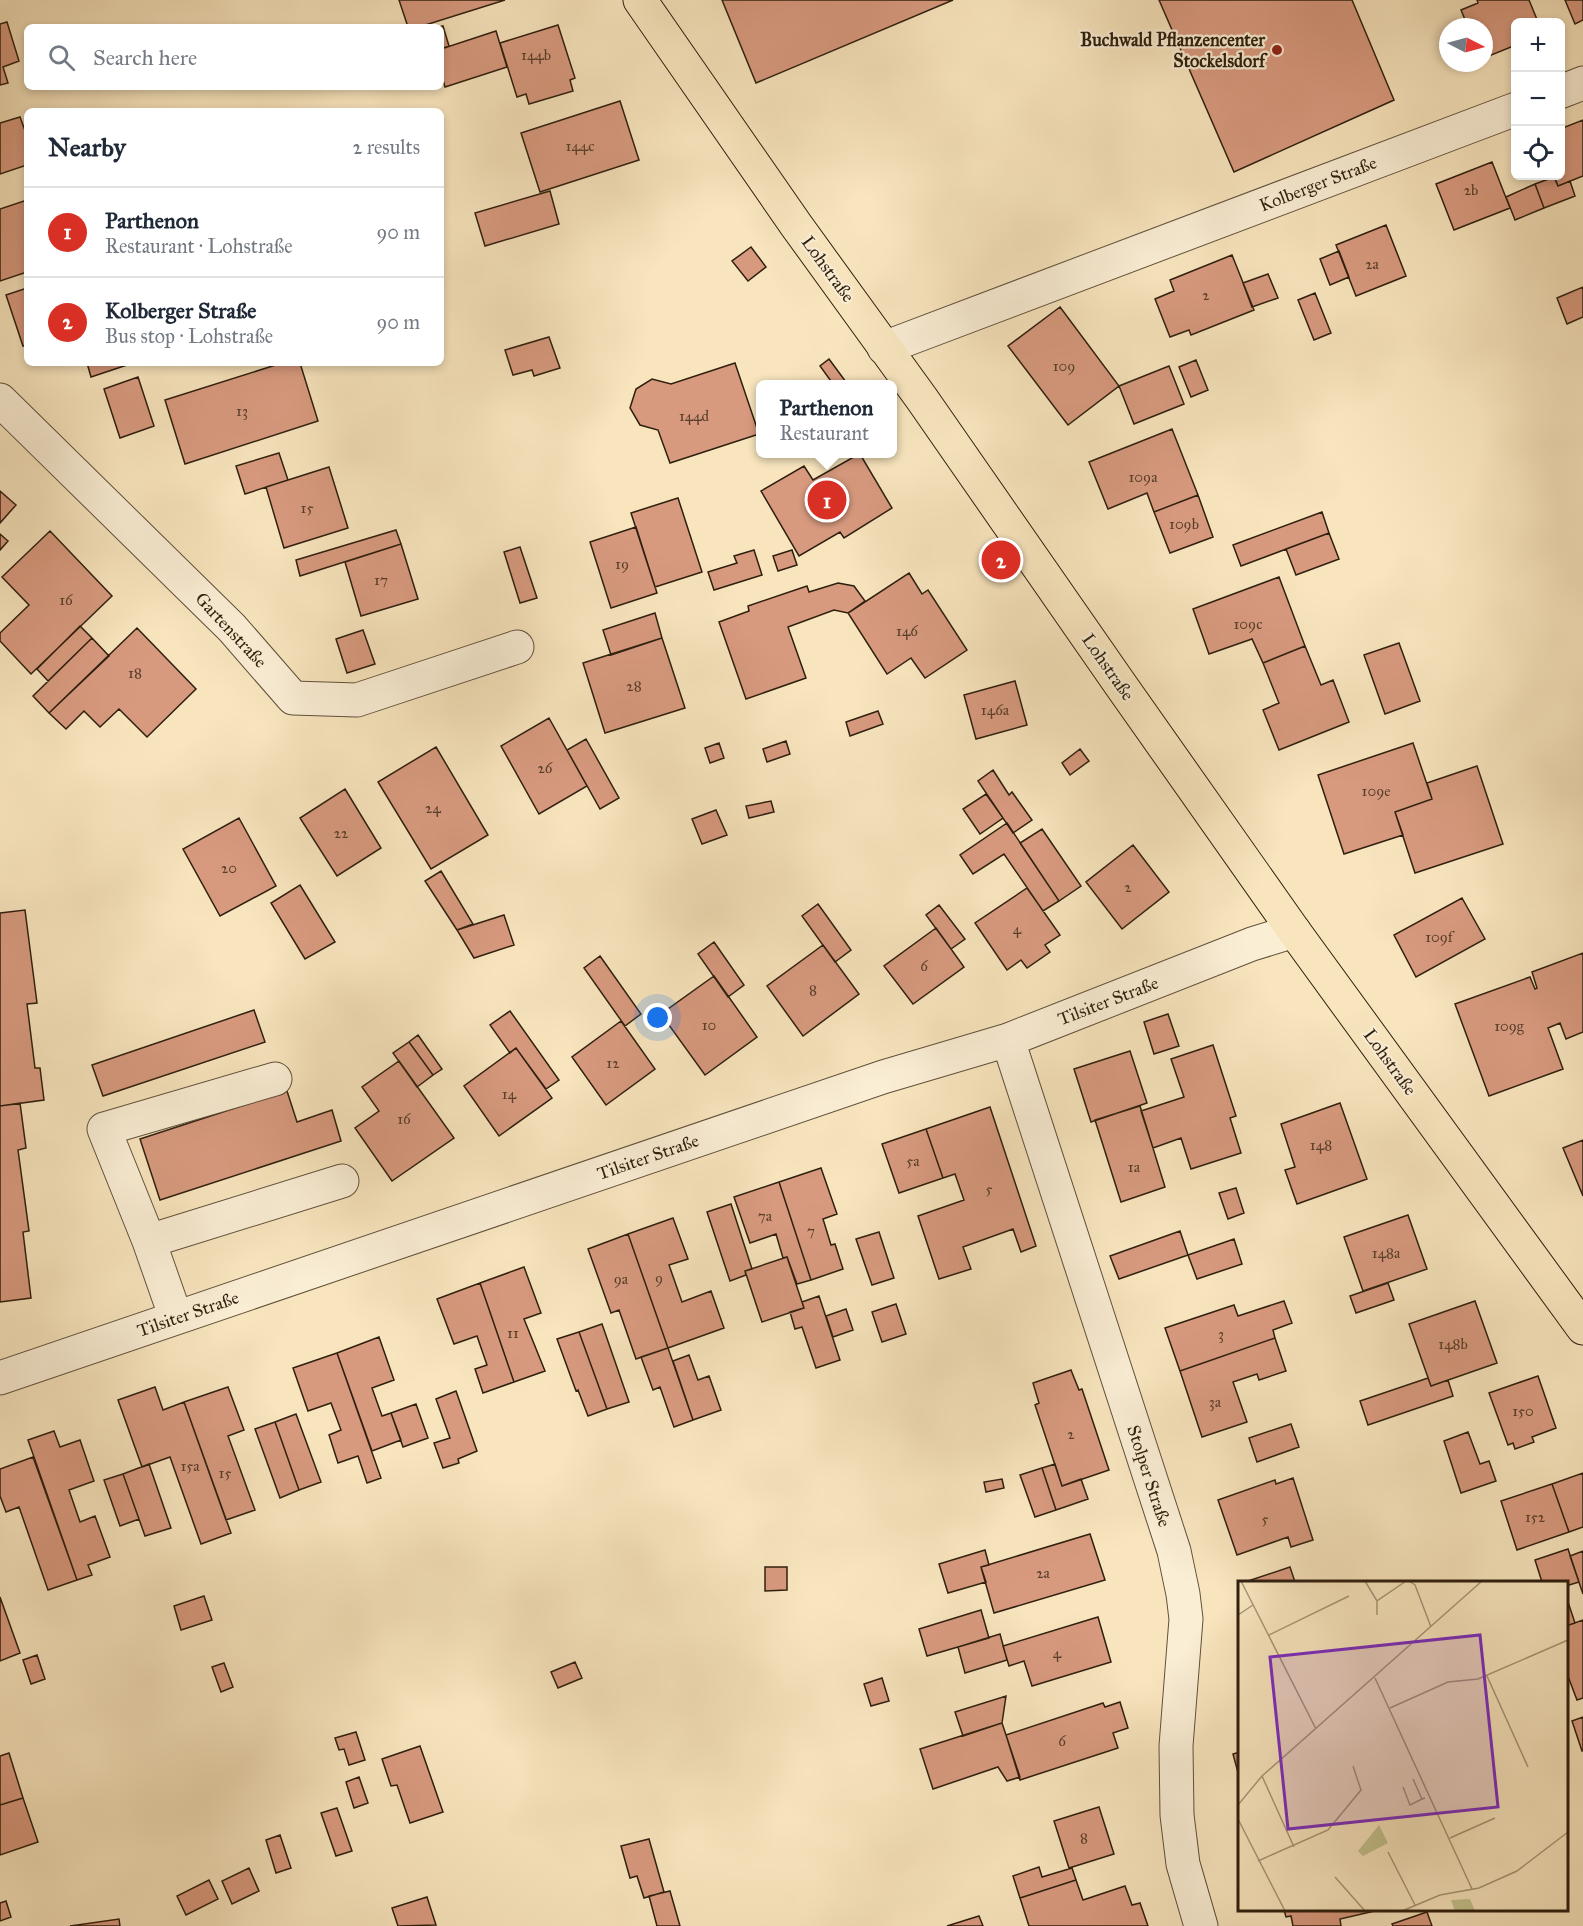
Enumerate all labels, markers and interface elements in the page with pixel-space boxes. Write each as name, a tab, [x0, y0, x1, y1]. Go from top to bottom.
north arrow	[1439, 18, 1493, 72]
map controls	[1511, 18, 1565, 180]
button: +	[1511, 18, 1565, 72]
search box	[24, 24, 444, 90]
place label: Buchwald Pflanzencenter Stockelsdorf	[1080, 29, 1268, 72]
icon: search	[45, 41, 78, 74]
marker: Buchwald Pflanzencenter Stockelsdorf	[1270, 43, 1284, 57]
text: Search here	[93, 44, 197, 71]
house number: 144b	[521, 46, 551, 64]
button: −	[1511, 72, 1565, 126]
button: locate	[1511, 126, 1565, 180]
text: Nearby	[48, 131, 126, 163]
text: 2 results	[352, 135, 420, 159]
house number: 144c	[566, 137, 594, 155]
street label: Kolberger Straße	[1256, 152, 1380, 217]
house number: 2b	[1464, 181, 1478, 199]
text: Parthenon	[105, 207, 199, 234]
text: 1	[64, 220, 71, 244]
text: 90 m	[377, 220, 420, 244]
street label: Lohstraße	[797, 232, 859, 306]
text: Restaurant · Lohstraße	[105, 234, 293, 258]
house number: 2a	[1365, 255, 1380, 273]
house number: 2	[1202, 286, 1210, 304]
text: Kolberger Straße	[105, 297, 256, 324]
text: 2	[63, 310, 72, 334]
text: 90 m	[377, 310, 420, 334]
text: Bus stop · Lohstraße	[105, 324, 273, 348]
house number: 109	[1053, 357, 1075, 375]
popup	[756, 380, 897, 458]
text: Parthenon	[780, 394, 873, 421]
house number: 13	[236, 402, 248, 420]
house number: 144d	[679, 407, 710, 425]
text: Restaurant	[780, 421, 869, 445]
house number: 109a	[1129, 468, 1158, 486]
pin: 1	[808, 478, 846, 522]
house number: 15	[301, 499, 313, 517]
house number: 109b	[1169, 515, 1199, 533]
pin: 2	[982, 538, 1020, 582]
house number: 19	[615, 555, 629, 573]
house number: 17	[374, 571, 388, 589]
street label: Gartenstraße	[190, 588, 272, 672]
house number: 16	[59, 591, 74, 609]
house number: 109c	[1234, 615, 1262, 633]
house number: 146	[896, 622, 919, 640]
street label: Lohstraße	[1077, 629, 1139, 705]
house number: 18	[128, 664, 142, 682]
house number: 28	[626, 677, 642, 695]
house number: 146a	[981, 701, 1010, 719]
house number: 26	[537, 759, 554, 777]
house number: 109e	[1362, 782, 1390, 800]
house number: 24	[425, 799, 442, 817]
house number: 22	[334, 824, 349, 842]
house number: 20	[221, 859, 237, 877]
house number: 2	[1124, 878, 1132, 896]
house number: 4	[1013, 920, 1022, 938]
house number: 109f	[1425, 928, 1456, 946]
house number: 6	[920, 957, 929, 975]
street label: Tilsiter Straße	[1055, 972, 1161, 1030]
house number: 8	[809, 981, 817, 999]
your location	[643, 1003, 672, 1032]
house number: 10	[702, 1016, 716, 1034]
house number: 109g	[1494, 1017, 1525, 1035]
street label: Lohstraße	[1359, 1025, 1421, 1099]
house number: 12	[606, 1054, 620, 1072]
house number: 14	[502, 1085, 517, 1103]
house number: 16	[397, 1110, 412, 1128]
street label: Tilsiter Straße	[594, 1129, 702, 1185]
house number: 148	[1310, 1136, 1332, 1154]
house number: 5a	[906, 1152, 920, 1170]
house number: 1a	[1128, 1158, 1141, 1176]
house number: 5	[986, 1180, 993, 1198]
house number: 7a	[758, 1207, 773, 1225]
house number: 7	[807, 1222, 815, 1240]
house number: 148a	[1372, 1244, 1401, 1262]
house number: 9	[655, 1269, 663, 1287]
house number: 9a	[614, 1270, 629, 1288]
street label: Tilsiter Straße	[134, 1286, 242, 1342]
house number: 11	[507, 1324, 519, 1342]
house number: 3	[1218, 1325, 1224, 1343]
house number: 148b	[1438, 1335, 1468, 1353]
house number: 3a	[1209, 1393, 1222, 1411]
house number: 150	[1512, 1402, 1534, 1420]
street label: Stolper Straße	[1122, 1422, 1176, 1530]
house number: 2	[1067, 1425, 1075, 1443]
house number: 15a	[180, 1457, 200, 1475]
house number: 15	[219, 1464, 231, 1482]
house number: 152	[1525, 1508, 1546, 1526]
house number: 5	[1262, 1510, 1269, 1528]
house number: 2a	[1036, 1564, 1051, 1582]
inset map	[1238, 1581, 1568, 1911]
house number: 4	[1053, 1644, 1062, 1662]
house number: 6	[1058, 1732, 1067, 1750]
house number: 8	[1080, 1829, 1088, 1847]

